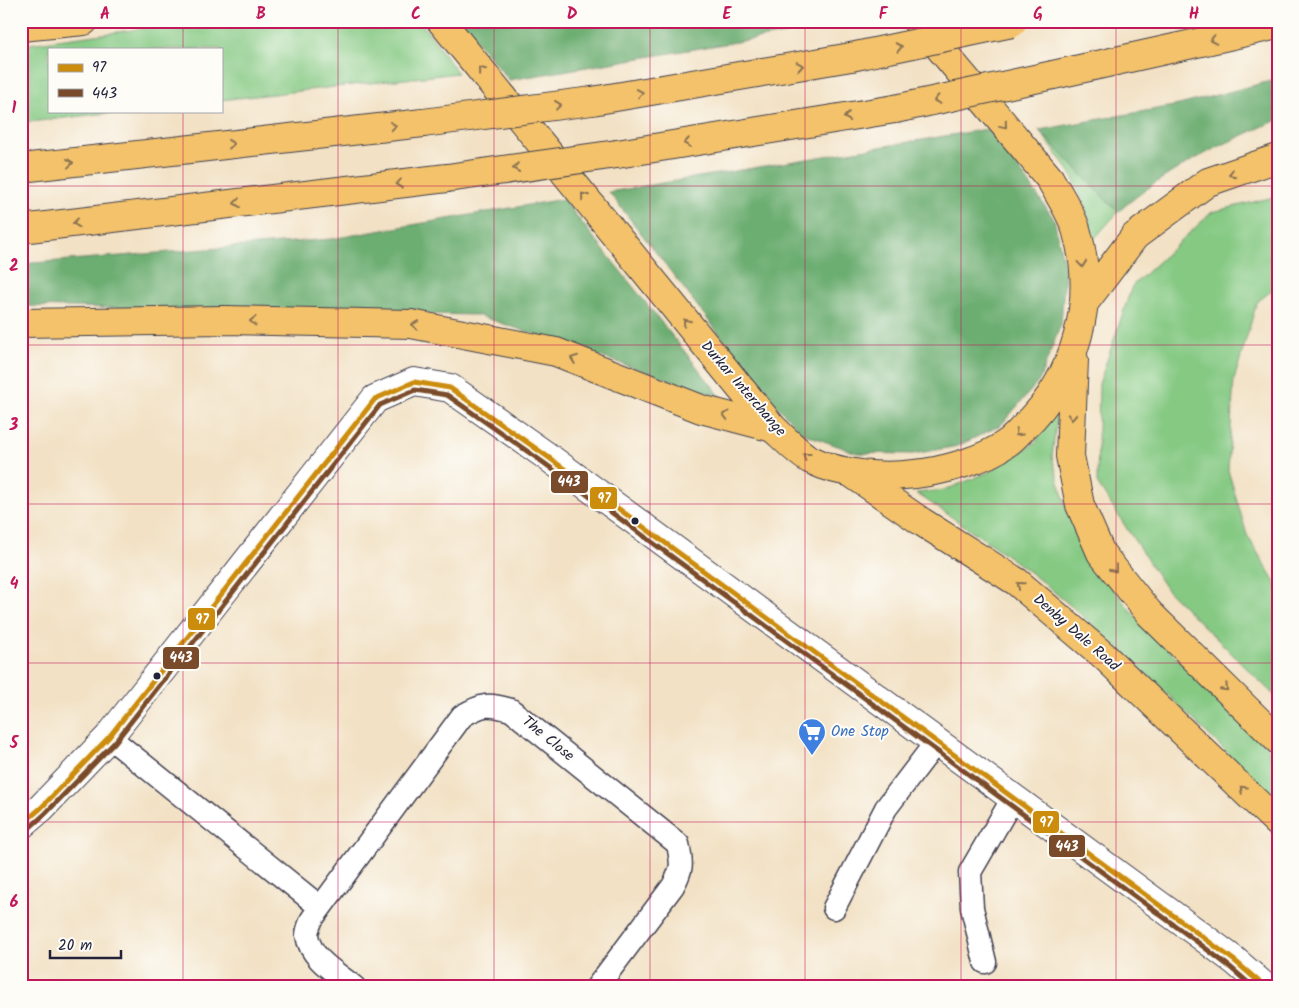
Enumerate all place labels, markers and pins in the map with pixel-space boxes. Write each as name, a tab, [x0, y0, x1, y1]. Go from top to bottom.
unlabelled marker	[630, 516, 640, 526]
unlabelled marker	[152, 671, 162, 681]
supermarket icon: One Stop	[797, 717, 827, 756]
place label: One Stop	[831, 720, 889, 744]

